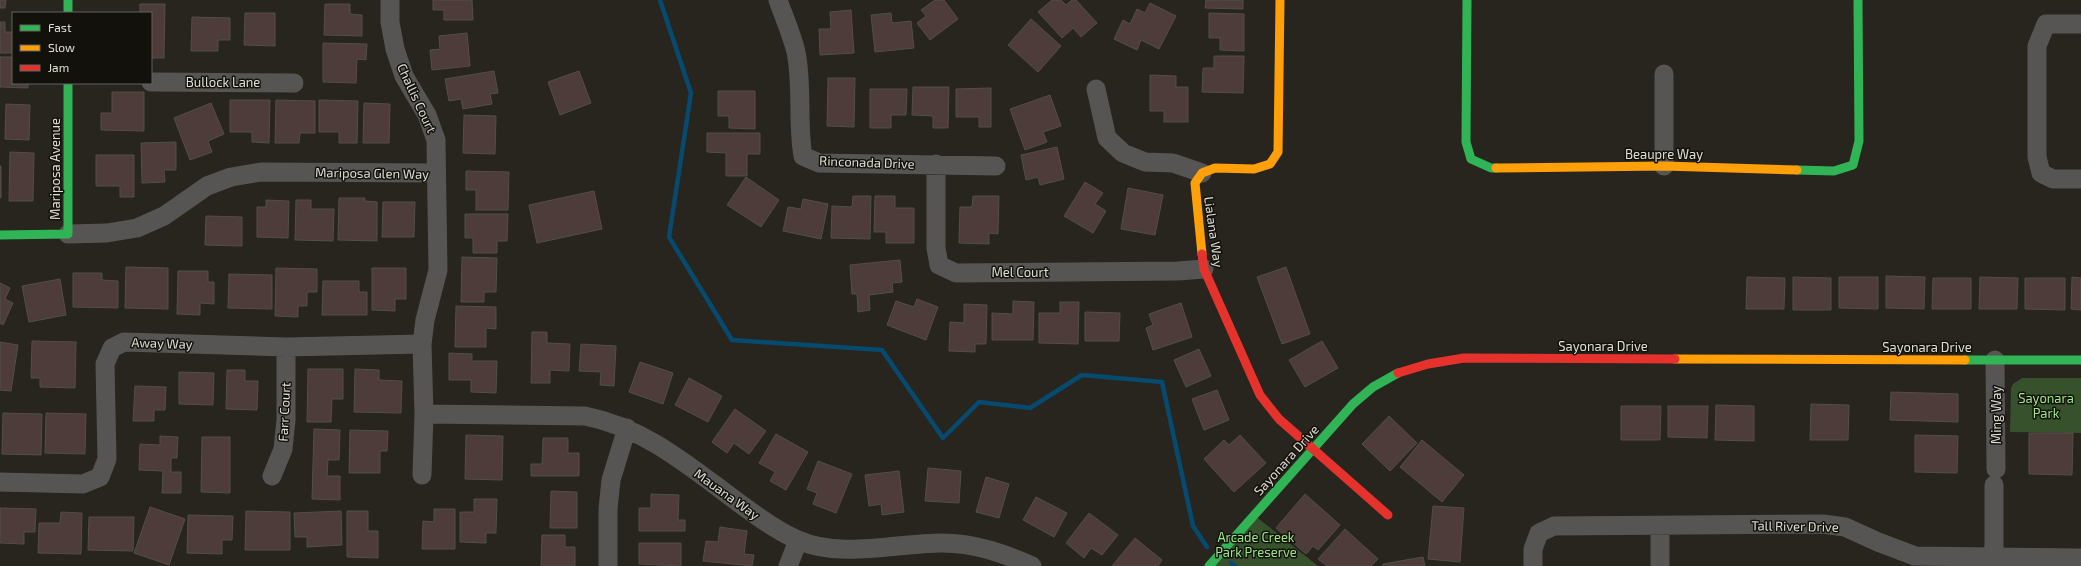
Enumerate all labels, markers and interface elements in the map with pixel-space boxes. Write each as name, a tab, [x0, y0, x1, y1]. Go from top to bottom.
legend	[12, 12, 152, 84]
text: Fast	[48, 20, 72, 34]
text: Slow	[48, 40, 75, 54]
text: Jam	[48, 60, 69, 74]
street label: Challis Court	[394, 61, 440, 135]
street label: Bullock Lane	[186, 74, 260, 90]
street label: Mariposa Avenue	[47, 118, 63, 220]
street label: Beaupre Way	[1625, 146, 1703, 162]
street label: Rinconada Drive	[819, 152, 915, 172]
street label: Mariposa Glen Way	[315, 164, 429, 182]
street label: Lialana Way	[1201, 195, 1227, 269]
street label: Mel Court	[991, 264, 1049, 280]
street label: Away Way	[131, 334, 193, 352]
street label: Sayonara Drive	[1558, 338, 1648, 354]
street label: Sayonara Drive	[1882, 339, 1972, 355]
street label: Farr Court	[274, 382, 294, 442]
street label: Ming Way	[1988, 386, 2004, 444]
park label: Sayonara Park	[2018, 390, 2074, 421]
street label: Sayonara Drive	[1250, 421, 1322, 499]
street label: Mauana Way	[691, 465, 763, 523]
street label: Tall River Drive	[1751, 517, 1839, 535]
park label: Arcade Creek Park Preserve	[1215, 529, 1297, 560]

